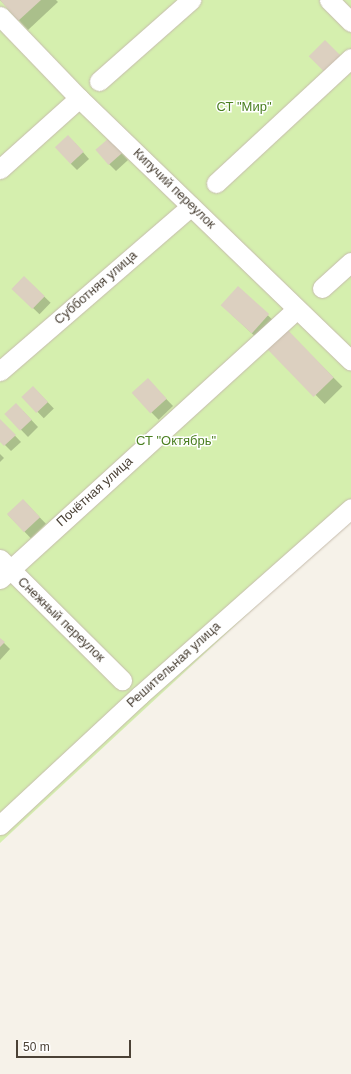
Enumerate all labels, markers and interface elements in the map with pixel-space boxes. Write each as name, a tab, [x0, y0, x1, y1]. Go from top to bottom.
park label: СТ "Мир"	[216, 99, 272, 115]
street label: Кипучий переулок	[129, 146, 219, 232]
street label: Субботняя улица	[51, 248, 141, 328]
park label: СТ "Октябрь"	[136, 433, 216, 449]
street label: Почётная улица	[54, 454, 136, 530]
street label: Снежный переулок	[14, 574, 108, 666]
street label: Решительная улица	[124, 619, 224, 711]
scale bar	[18, 1032, 133, 1058]
text: 50 m	[23, 1040, 50, 1054]

